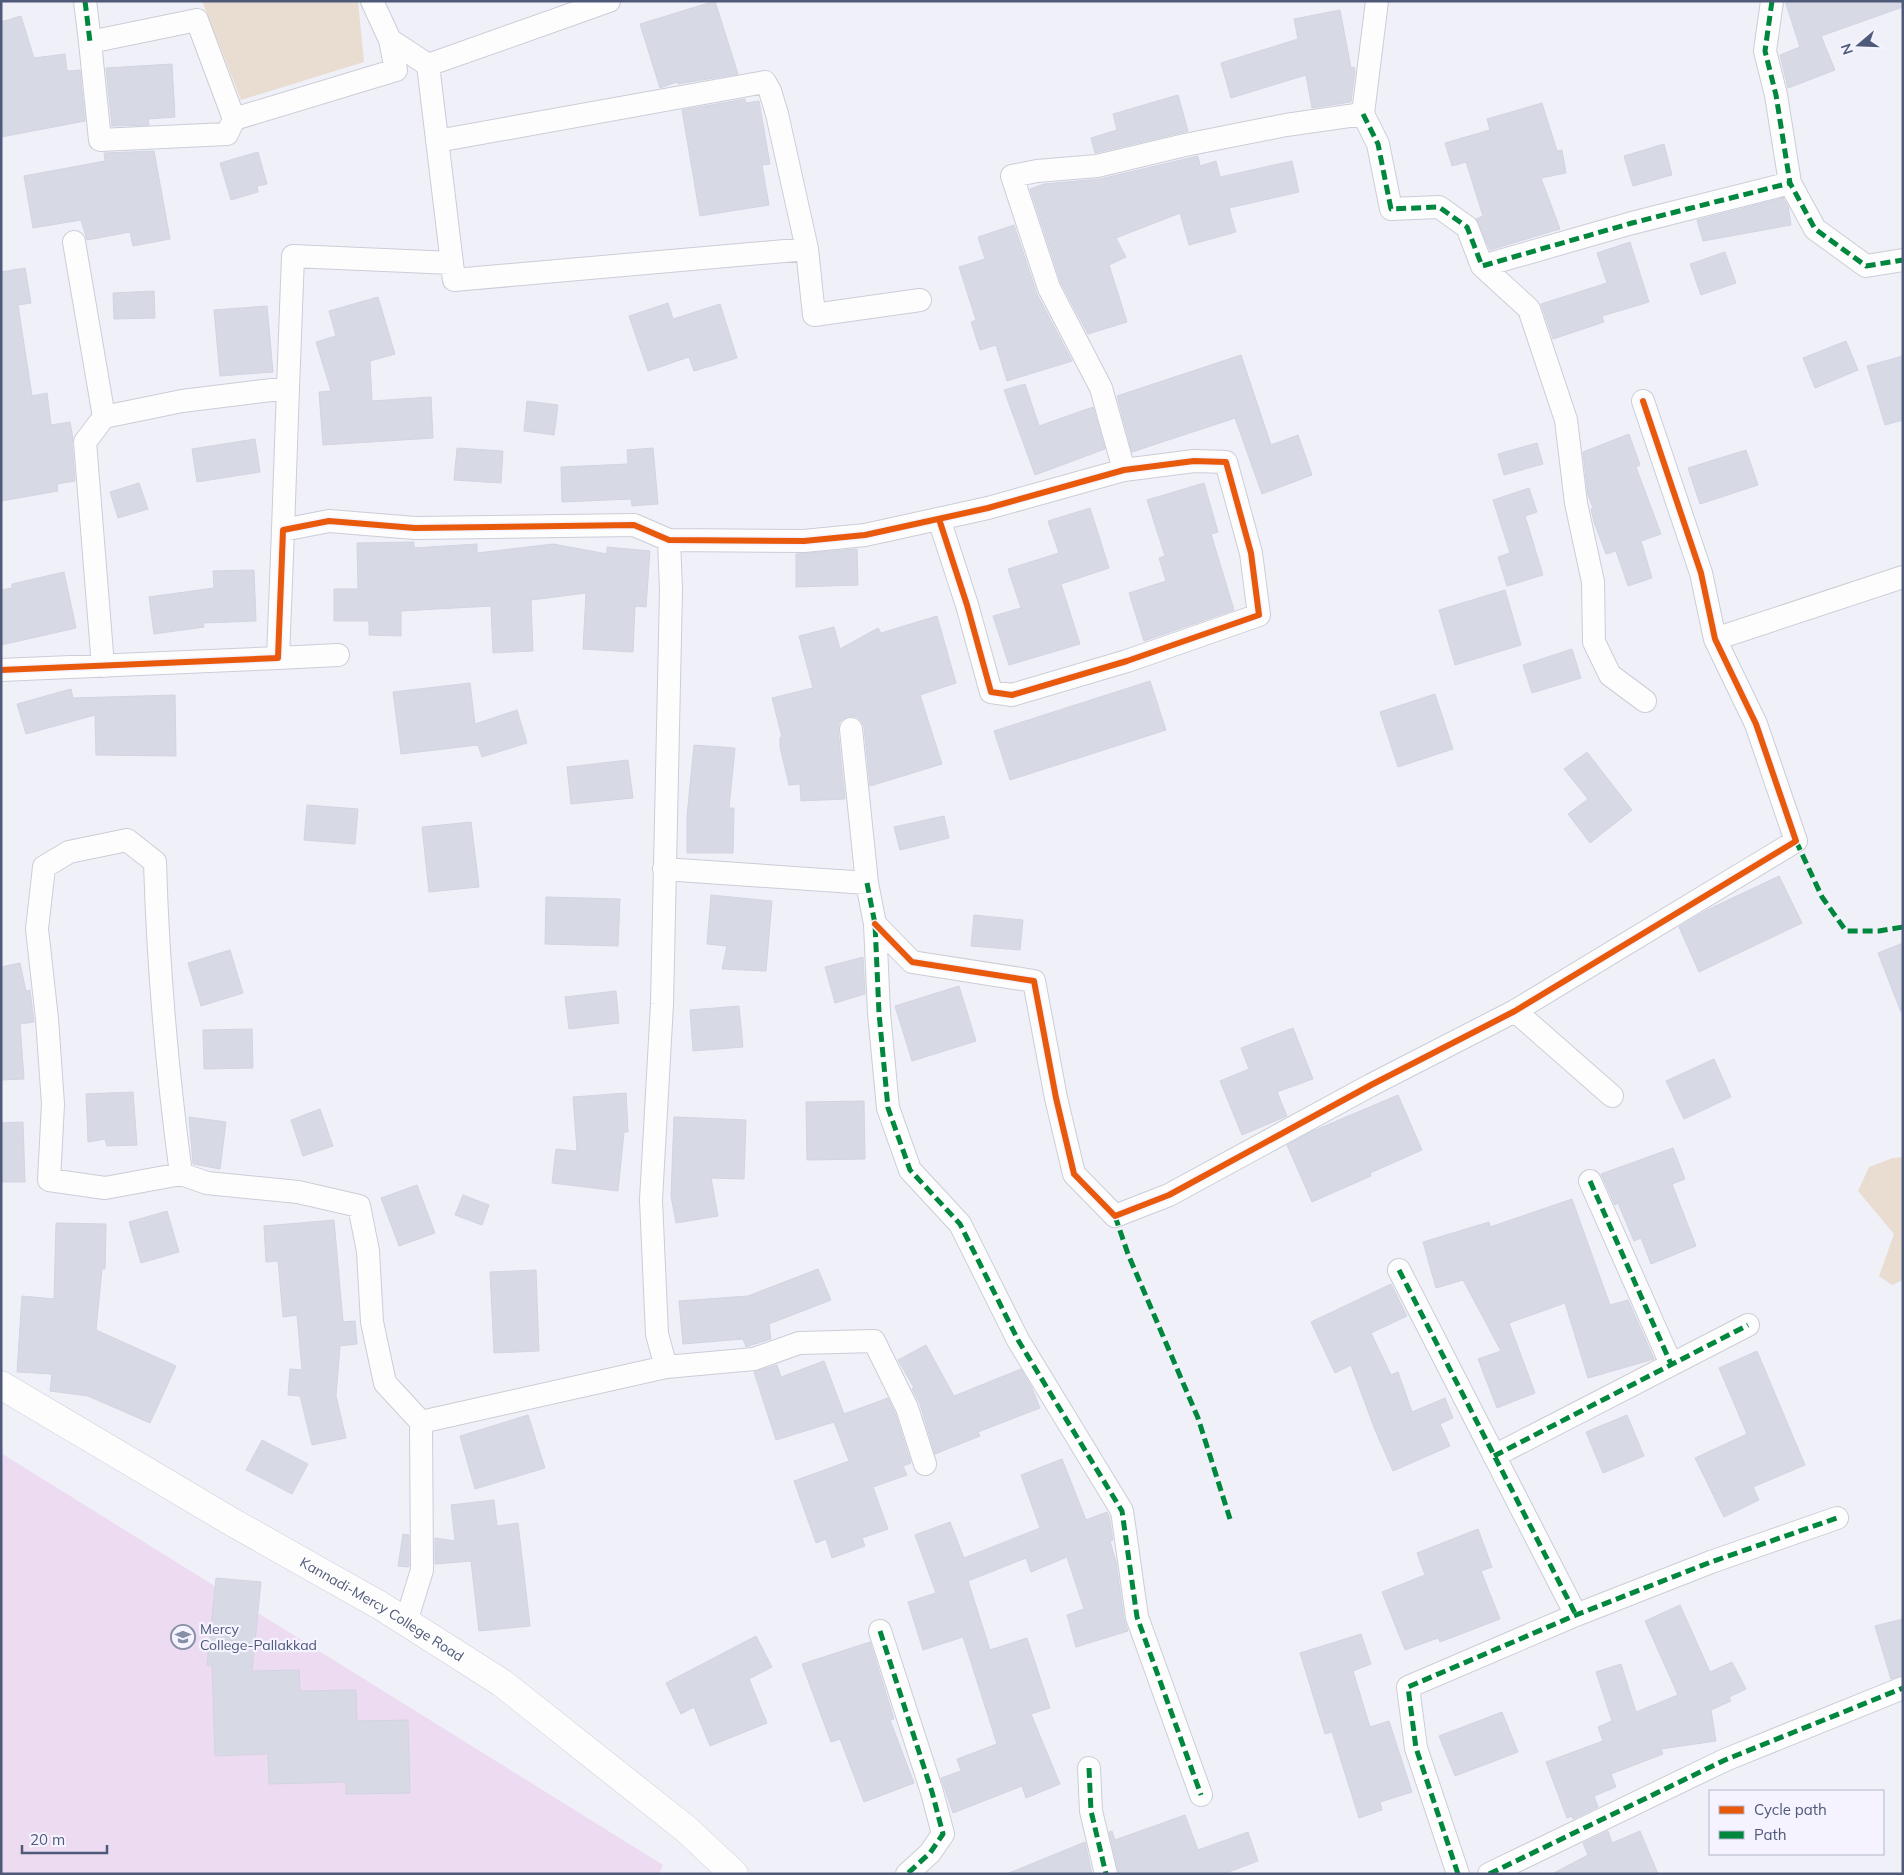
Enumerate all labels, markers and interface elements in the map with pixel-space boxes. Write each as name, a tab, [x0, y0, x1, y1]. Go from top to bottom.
north arrow	[1834, 20, 1884, 70]
text: N	[1836, 41, 1857, 57]
street label: Kannadi-Mercy College Road	[297, 1553, 467, 1665]
place label: Mercy College-Pallakkad	[200, 1620, 317, 1654]
school or university icon: Mercy College-Pallakkad	[170, 1624, 196, 1650]
legend	[1709, 1790, 1884, 1855]
text: Cycle path	[1754, 1800, 1827, 1819]
scale bar	[22, 1822, 108, 1854]
text: Path	[1754, 1825, 1786, 1844]
text: 20 m	[30, 1830, 65, 1849]

